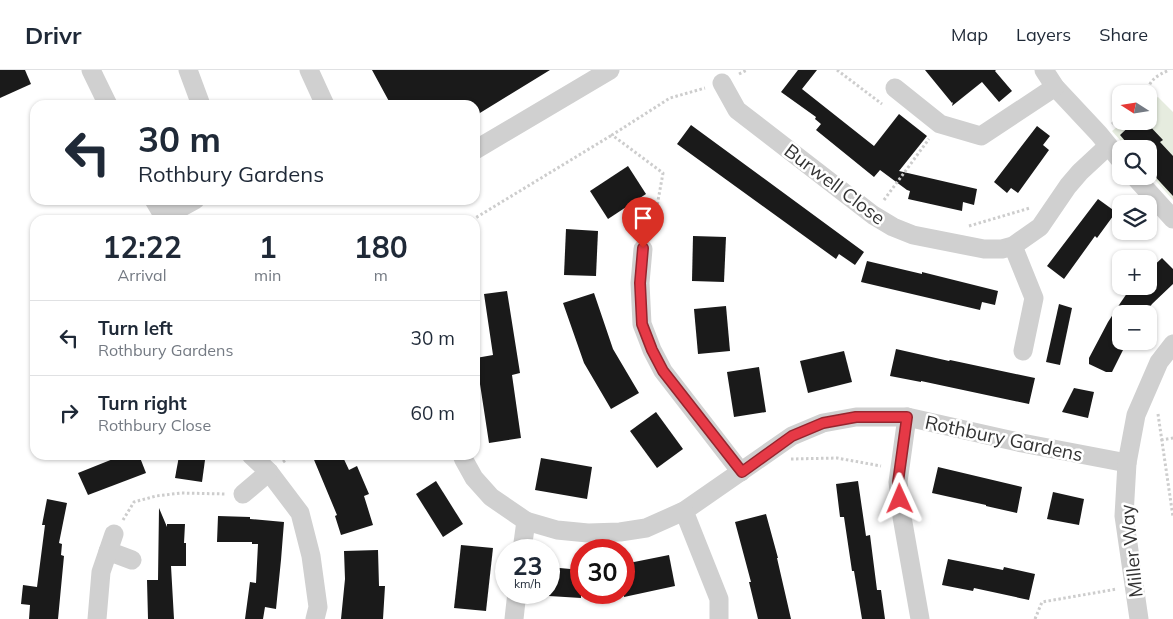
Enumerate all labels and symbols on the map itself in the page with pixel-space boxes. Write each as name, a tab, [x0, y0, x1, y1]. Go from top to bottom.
north arrow	[1112, 85, 1158, 130]
street label: Burwell Close	[780, 138, 890, 230]
pin	[622, 197, 664, 248]
street label: Rothbury Gardens	[923, 410, 1085, 466]
position arrow	[873, 472, 925, 524]
street label: Miller Way	[1114, 503, 1148, 599]
speed limit sign: 30	[570, 539, 635, 604]

